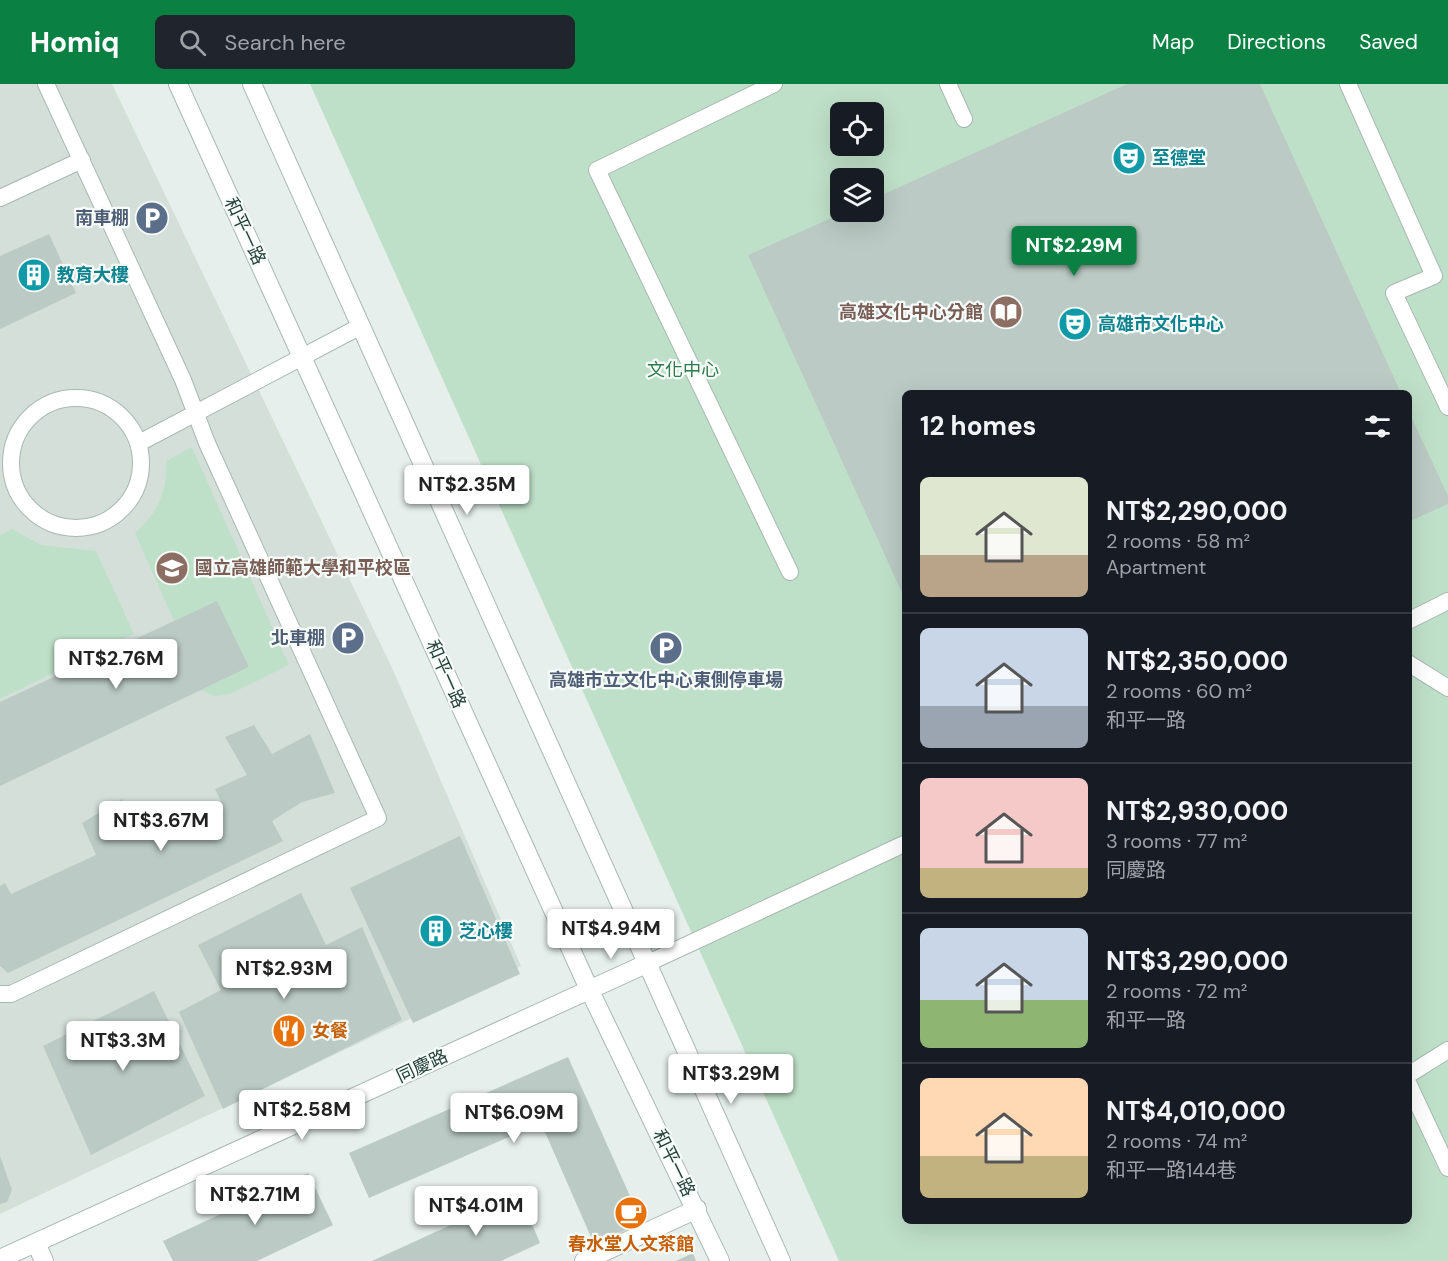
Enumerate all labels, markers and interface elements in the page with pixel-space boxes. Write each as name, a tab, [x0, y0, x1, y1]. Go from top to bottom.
search box	[155, 15, 575, 69]
text: Homiq	[30, 24, 119, 61]
icon: search	[176, 26, 209, 59]
text: Search here	[224, 28, 346, 57]
text: Map	[1152, 28, 1194, 56]
text: Directions	[1227, 28, 1326, 56]
text: Saved	[1359, 28, 1418, 56]
map controls	[830, 102, 884, 222]
button: locate	[830, 102, 884, 156]
theatre icon: 至德堂	[1111, 140, 1147, 176]
place label: 至德堂	[1152, 146, 1206, 170]
button: layers	[830, 168, 884, 222]
street label: 和平一路	[219, 193, 271, 269]
parking icon: 南車棚	[134, 200, 170, 236]
place label: 南車棚	[75, 206, 129, 230]
pin: NT$2.29M	[1012, 226, 1136, 277]
text: NT$2.29M	[1026, 232, 1122, 258]
building icon: 教育大樓	[16, 257, 52, 293]
place label: 教育大樓	[57, 263, 129, 287]
library icon: 高雄文化中心分館	[988, 294, 1024, 330]
place label: 高雄文化中心分館	[839, 300, 983, 324]
theatre icon: 高雄市文化中心	[1057, 306, 1093, 342]
place label: 高雄市文化中心	[1098, 312, 1224, 336]
park label: 文化中心	[647, 358, 719, 382]
text: 12 homes	[920, 409, 1036, 443]
icon: filters	[1361, 410, 1394, 443]
pin: NT$2.35M	[405, 465, 529, 516]
text: NT$2.35M	[418, 471, 516, 497]
text: NT$2,290,000	[1106, 494, 1288, 528]
icon: home	[968, 501, 1040, 573]
text: 2 rooms · 58 m²	[1106, 528, 1250, 554]
school or university icon: 國立高雄師範大學和平校區	[154, 550, 190, 586]
text: Apartment	[1106, 554, 1206, 580]
place label: 國立高雄師範大學和平校區	[195, 556, 411, 580]
parking icon: 北車棚	[330, 620, 366, 656]
place label: 北車棚	[271, 626, 325, 650]
parking icon: 高雄市立文化中心東側停車場	[648, 630, 684, 666]
street label: 和平一路	[420, 636, 472, 712]
pin: NT$2.76M	[54, 639, 178, 690]
text: NT$2,350,000	[1106, 644, 1288, 678]
text: NT$2.76M	[68, 645, 164, 671]
icon: home	[968, 652, 1040, 724]
place label: 高雄市立文化中心東側停車場	[549, 668, 783, 692]
text: 2 rooms · 60 m²	[1106, 678, 1252, 704]
text: 和平一路	[1106, 707, 1186, 733]
text: NT$2,930,000	[1106, 794, 1288, 828]
pin: NT$3.67M	[99, 801, 223, 852]
icon: home	[968, 802, 1040, 874]
text: NT$3.67M	[113, 807, 209, 833]
text: 3 rooms · 77 m²	[1106, 828, 1247, 854]
text: 同慶路	[1106, 857, 1166, 883]
pin: NT$4.94M	[549, 909, 673, 960]
building icon: 芝心樓	[418, 913, 454, 949]
text: NT$4.94M	[561, 915, 661, 941]
place label: 芝心樓	[459, 919, 513, 943]
text: NT$3,290,000	[1106, 944, 1288, 978]
pin: NT$2.93M	[222, 949, 346, 1000]
icon: home	[968, 952, 1040, 1024]
text: NT$2.93M	[236, 955, 332, 981]
text: 2 rooms · 72 m²	[1106, 978, 1247, 1004]
text: 和平一路	[1106, 1007, 1186, 1033]
restaurant icon: 女餐	[271, 1013, 307, 1049]
place label: 女餐	[312, 1019, 348, 1043]
pin: NT$3.3M	[68, 1021, 178, 1072]
text: NT$3.3M	[80, 1027, 166, 1053]
street label: 同慶路	[392, 1044, 452, 1088]
pin: NT$3.29M	[669, 1054, 793, 1105]
text: NT$3.29M	[682, 1060, 780, 1086]
pin: NT$2.58M	[240, 1090, 364, 1141]
pin: NT$6.09M	[452, 1093, 576, 1144]
text: NT$4,010,000	[1106, 1094, 1286, 1128]
text: NT$2.58M	[253, 1096, 351, 1122]
text: NT$6.09M	[464, 1099, 564, 1125]
icon: home	[968, 1102, 1040, 1174]
street label: 和平一路	[647, 1125, 701, 1201]
text: 2 rooms · 74 m²	[1106, 1128, 1247, 1154]
text: 和平一路144巷	[1106, 1157, 1237, 1183]
pin: NT$2.71M	[193, 1175, 317, 1226]
text: NT$2.71M	[210, 1181, 300, 1207]
pin: NT$4.01M	[414, 1186, 538, 1237]
text: NT$4.01M	[429, 1192, 523, 1218]
cafe icon: 春水堂人文茶館	[613, 1195, 649, 1231]
place label: 春水堂人文茶館	[568, 1232, 694, 1256]

